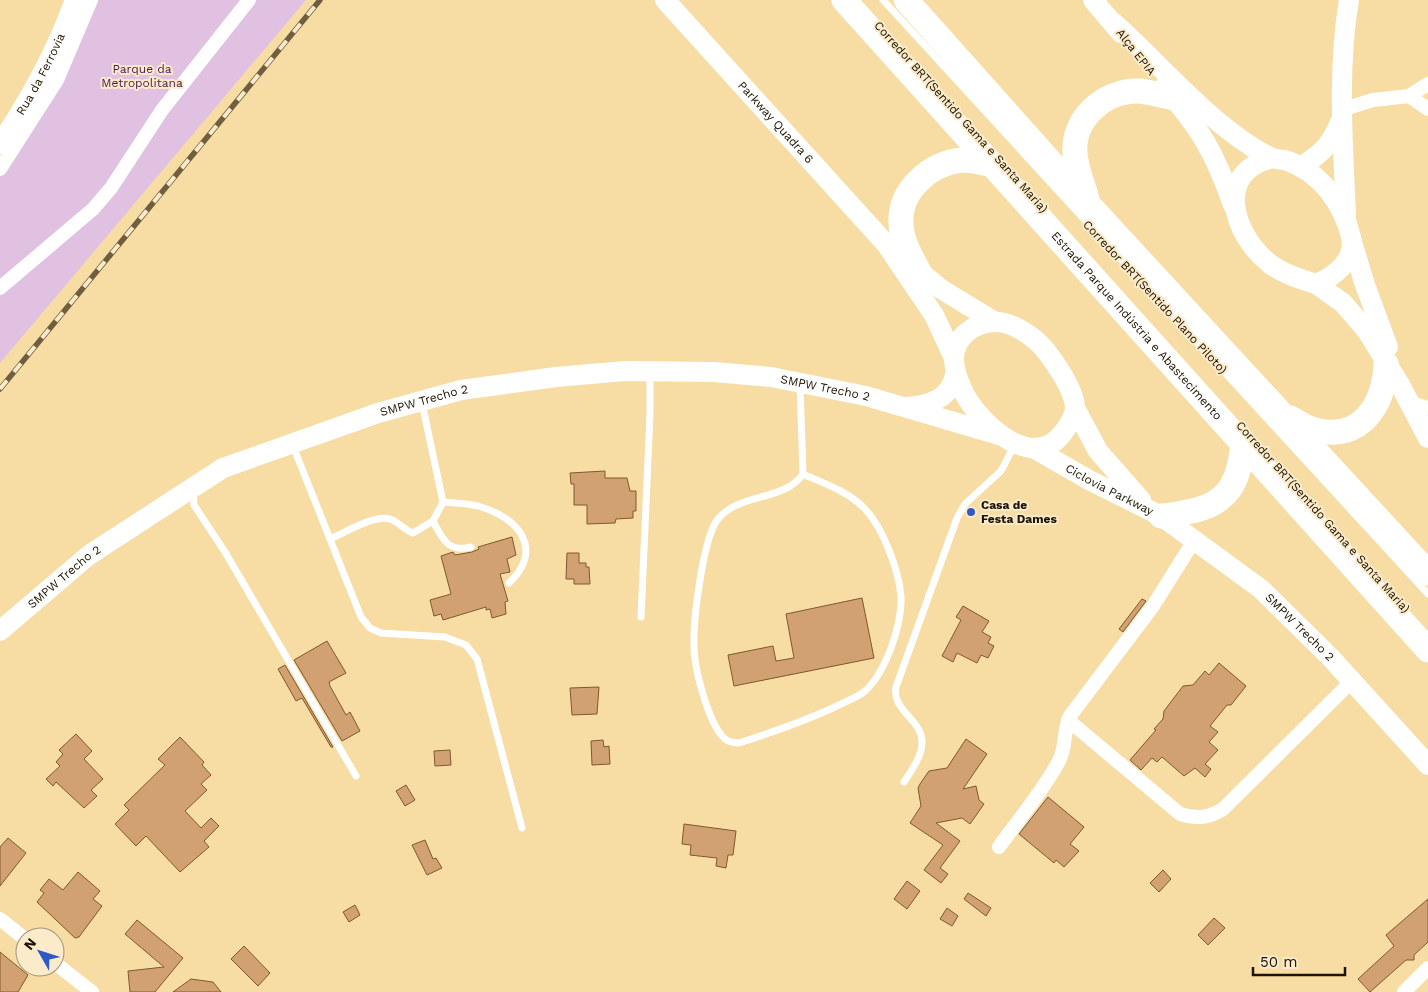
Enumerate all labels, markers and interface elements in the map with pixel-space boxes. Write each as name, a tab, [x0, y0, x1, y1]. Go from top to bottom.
street label: Corredor BRT(Sentido Gama e Santa Maria)	[871, 18, 1051, 216]
street label: Alça EPIA	[1113, 26, 1159, 78]
street label: Rua da Ferrovia	[13, 31, 68, 118]
park label: Parque da Metropolitana	[101, 62, 183, 90]
street label: Parkway Quadra 6	[735, 78, 816, 166]
street label: Corredor BRT(Sentido Plano Piloto)	[1080, 217, 1230, 377]
street label: Estrada Parque Indústria e Abastecimento	[1048, 229, 1225, 423]
street label: SMPW Trecho 2	[779, 372, 872, 404]
street label: SMPW Trecho 2	[378, 382, 469, 419]
street label: Corredor BRT(Sentido Gama e Santa Maria)	[1233, 418, 1413, 616]
street label: Ciclovia Parkway	[1063, 461, 1157, 519]
place label: Casa de Festa Dames	[981, 498, 1057, 526]
marker: Casa de Festa Dames	[965, 506, 977, 518]
street label: SMPW Trecho 2	[25, 542, 103, 611]
street label: SMPW Trecho 2	[1262, 590, 1337, 664]
north arrow	[15, 927, 65, 977]
text: N	[20, 935, 39, 953]
scale bar	[1253, 944, 1346, 976]
text: 50 m	[1260, 953, 1297, 971]

